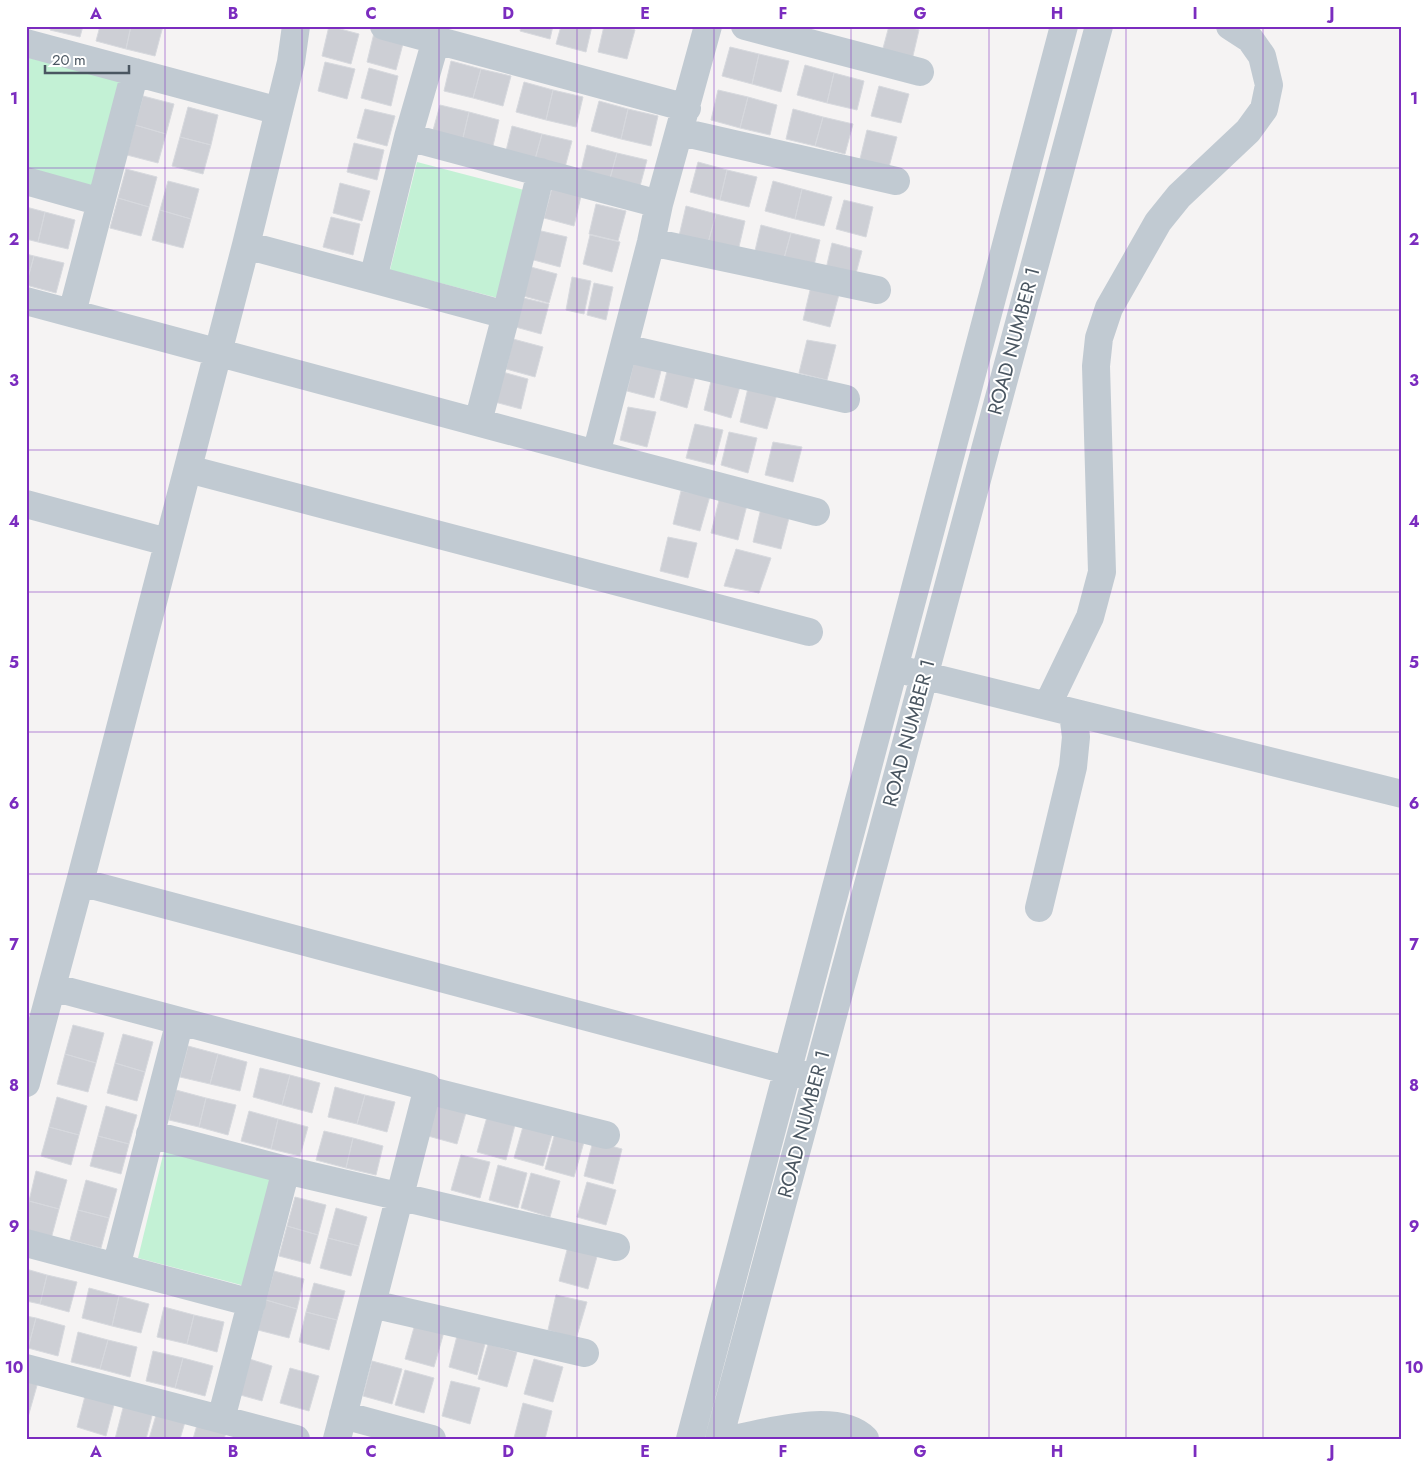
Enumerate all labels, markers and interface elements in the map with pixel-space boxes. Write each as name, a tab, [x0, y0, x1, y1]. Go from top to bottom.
text: A	[89, 2, 102, 25]
text: B	[228, 2, 238, 25]
text: C	[365, 2, 377, 25]
text: D	[502, 2, 514, 25]
text: E	[640, 2, 650, 25]
text: F	[779, 2, 787, 25]
text: G	[913, 2, 927, 25]
text: H	[1051, 2, 1063, 25]
text: I	[1192, 2, 1198, 25]
text: J	[1326, 2, 1335, 25]
scale bar	[45, 42, 129, 74]
text: 20 m	[52, 49, 86, 71]
text: 1	[10, 87, 18, 110]
text: 1	[1410, 87, 1418, 110]
text: 2	[9, 228, 19, 251]
text: 2	[1409, 228, 1419, 251]
street label: ROAD NUMBER 1	[980, 264, 1048, 418]
text: 3	[9, 369, 19, 392]
text: 3	[1409, 369, 1419, 392]
text: 4	[8, 510, 20, 533]
text: 4	[1408, 510, 1420, 533]
text: 5	[9, 651, 19, 674]
text: 5	[1409, 651, 1419, 674]
street label: ROAD NUMBER 1	[875, 656, 943, 810]
text: 6	[9, 792, 19, 815]
text: 6	[1409, 792, 1419, 815]
text: 7	[9, 933, 19, 956]
text: 7	[1409, 933, 1419, 956]
street label: ROAD NUMBER 1	[770, 1047, 838, 1201]
text: 8	[9, 1074, 19, 1097]
text: 8	[1409, 1074, 1419, 1097]
text: 9	[9, 1215, 19, 1238]
text: 9	[1409, 1215, 1419, 1238]
text: 10	[5, 1356, 23, 1379]
text: 10	[1405, 1356, 1423, 1379]
text: A	[89, 1440, 102, 1463]
text: B	[228, 1440, 238, 1463]
text: C	[365, 1440, 377, 1463]
text: D	[502, 1440, 514, 1463]
text: E	[640, 1440, 650, 1463]
text: F	[779, 1440, 787, 1463]
text: G	[913, 1440, 927, 1463]
text: H	[1051, 1440, 1063, 1463]
text: I	[1192, 1440, 1198, 1463]
text: J	[1326, 1440, 1335, 1463]

